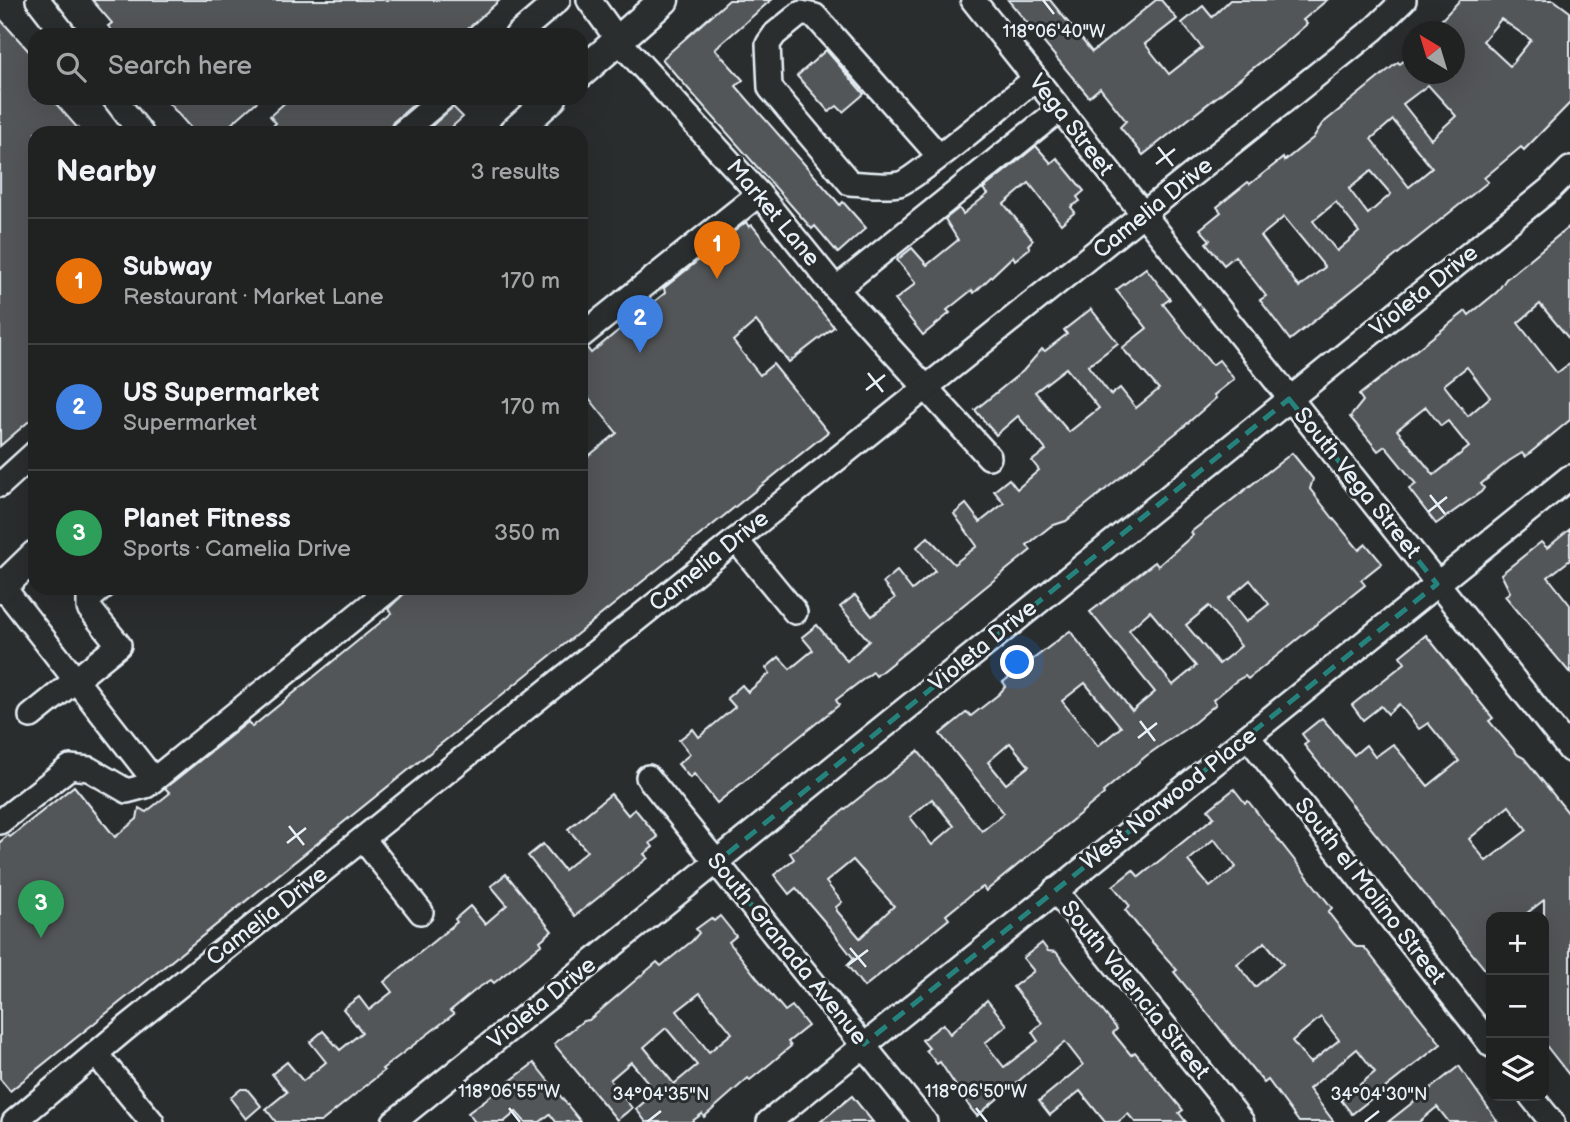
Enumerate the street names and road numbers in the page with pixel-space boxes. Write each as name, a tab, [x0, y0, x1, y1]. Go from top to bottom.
street label: Vega Street	[1023, 69, 1119, 181]
street label: Camelia Drive	[1088, 151, 1218, 265]
street label: Market Lane	[720, 154, 826, 272]
street label: Violeta Drive	[1364, 239, 1484, 343]
street label: South Vega Street	[1288, 402, 1426, 564]
street label: Camelia Drive	[644, 504, 774, 618]
street label: Violeta Drive	[923, 594, 1043, 698]
street label: West Norwood Place	[1075, 722, 1263, 876]
street label: South el Molino Street	[1289, 792, 1451, 990]
street label: South Granada Avenue	[701, 847, 873, 1051]
street label: Camelia Drive	[201, 860, 333, 972]
street label: South Valencia Street	[1054, 895, 1216, 1085]
street label: Violeta Drive	[482, 951, 602, 1055]

